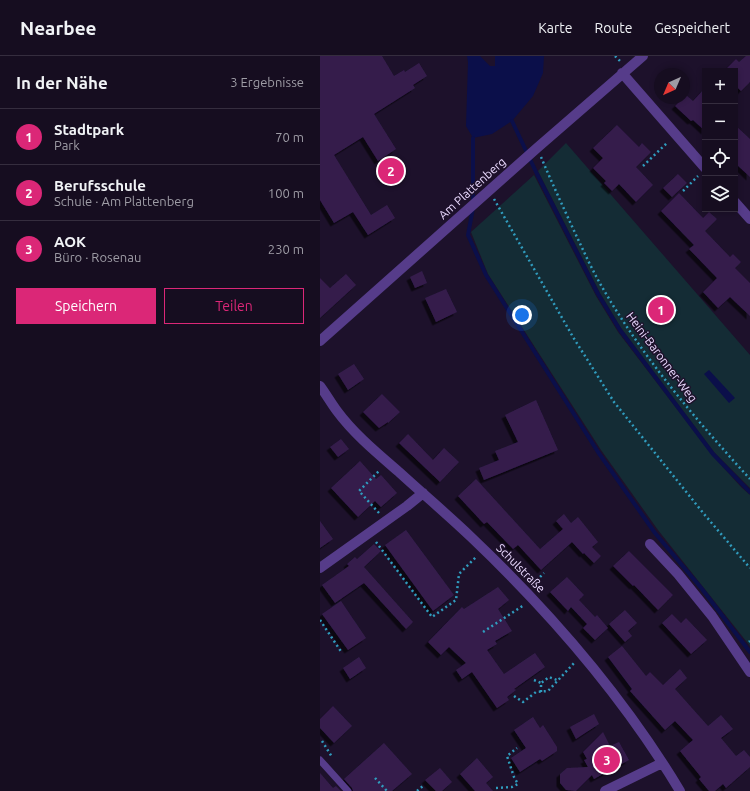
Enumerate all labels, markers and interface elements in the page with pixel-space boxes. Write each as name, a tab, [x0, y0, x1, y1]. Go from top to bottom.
text: Nearbee	[20, 17, 97, 39]
text: Karte	[538, 20, 572, 36]
text: Route	[594, 20, 633, 36]
text: Gespeichert	[655, 20, 730, 36]
north arrow	[654, 68, 690, 104]
map controls	[702, 68, 738, 212]
button: +	[702, 68, 738, 104]
text: In der Nähe	[16, 73, 108, 92]
text: 3 Ergebnisse	[230, 75, 304, 89]
button: −	[702, 104, 738, 140]
text: Stadtpark	[54, 121, 124, 138]
text: 1	[25, 130, 33, 144]
text: 70 m	[275, 130, 304, 144]
text: Park	[54, 138, 80, 152]
button: locate	[702, 140, 738, 176]
street label: Am Plattenberg	[436, 155, 508, 221]
pin: 2	[378, 156, 404, 186]
button: layers	[702, 176, 738, 212]
text: Berufsschule	[54, 177, 146, 194]
text: 2	[25, 186, 33, 200]
text: 100 m	[268, 186, 304, 200]
text: Schule · Am Plattenberg	[54, 194, 194, 208]
text: AOK	[54, 233, 86, 250]
text: 3	[25, 242, 33, 256]
text: 230 m	[268, 242, 304, 256]
text: Büro · Rosenau	[54, 250, 141, 264]
button: Speichern	[16, 288, 156, 324]
button: Teilen	[164, 288, 304, 324]
pin: 1	[648, 295, 674, 325]
your location	[512, 305, 532, 325]
street label: Heini-Baronner-Weg	[624, 310, 700, 404]
street label: Schulstraße	[494, 541, 548, 595]
pin: 3	[594, 745, 620, 775]

